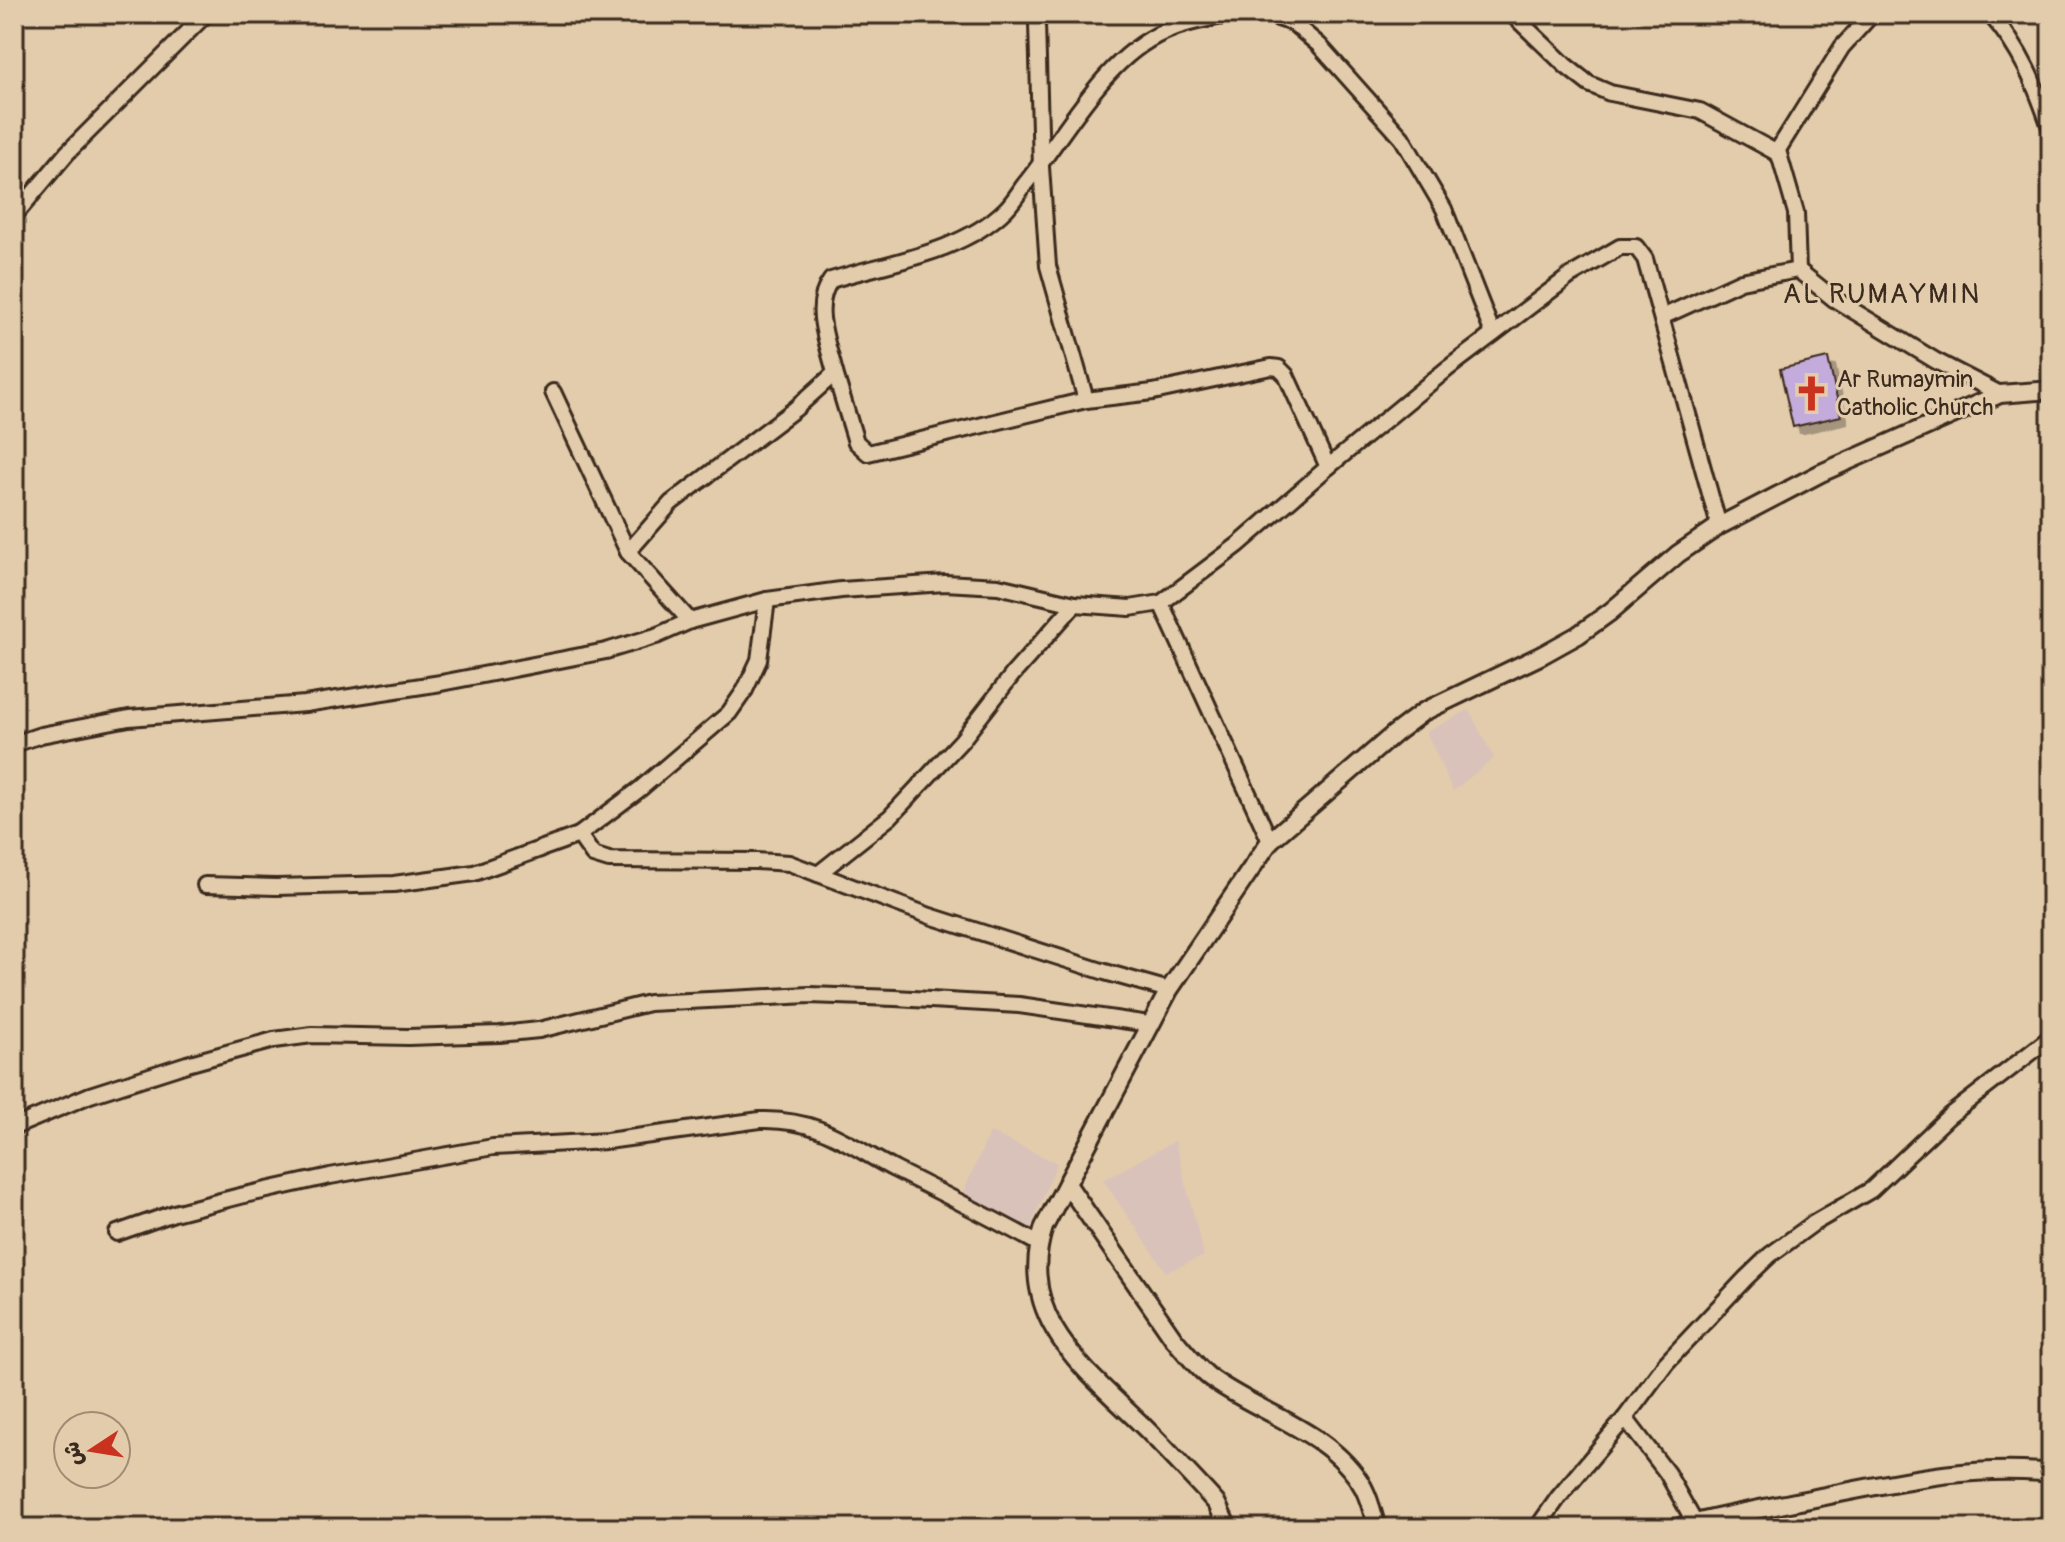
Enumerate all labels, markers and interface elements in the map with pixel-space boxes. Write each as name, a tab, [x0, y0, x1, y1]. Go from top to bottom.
district label: AL RUMAYMIN	[1783, 277, 1981, 312]
place label: Ar Rumaymin Catholic Church	[1837, 365, 1994, 422]
church icon: Ar Rumaymin Catholic Church	[1792, 374, 1830, 412]
north arrow	[52, 1410, 132, 1490]
text: ش	[57, 1439, 90, 1469]

